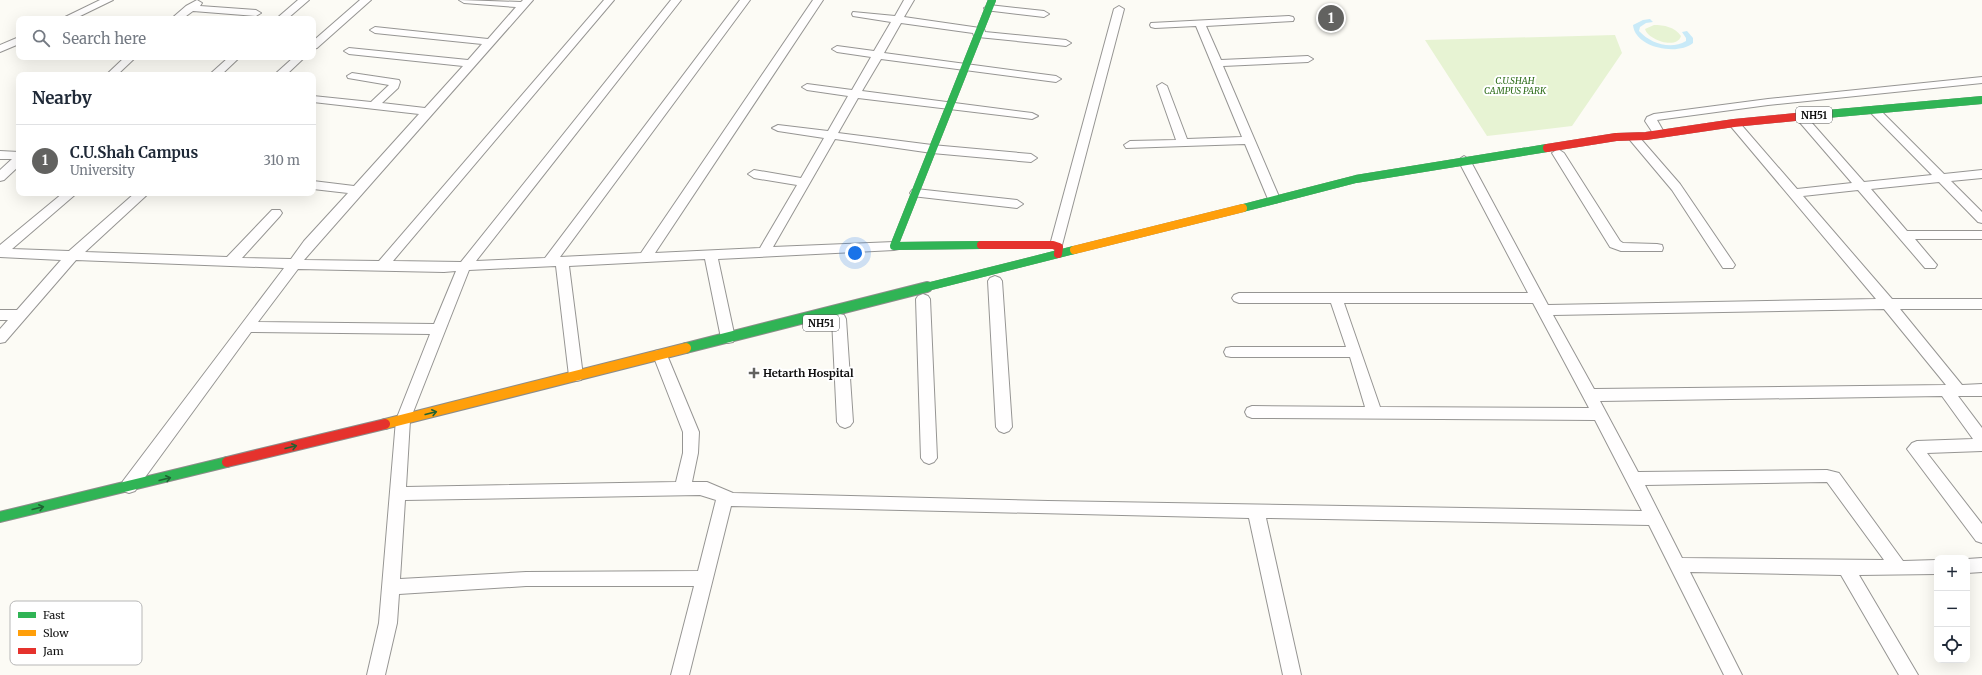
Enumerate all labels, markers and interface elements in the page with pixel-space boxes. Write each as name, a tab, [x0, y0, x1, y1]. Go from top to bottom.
pin: 1	[1318, 3, 1344, 33]
search box	[16, 16, 316, 60]
icon: search	[30, 27, 52, 49]
text: Search here	[62, 29, 146, 48]
park label: C.U.SHAH CAMPUS PARK	[1484, 75, 1547, 96]
text: Nearby	[32, 87, 92, 109]
road number: NH51	[1796, 107, 1832, 123]
text: C.U.Shah Campus	[70, 143, 198, 162]
text: 1	[42, 152, 48, 169]
text: 310 m	[263, 152, 300, 169]
text: University	[70, 162, 135, 179]
your location	[845, 243, 865, 263]
road number: NH51	[803, 315, 839, 331]
place label: Hetarth Hospital	[763, 366, 854, 380]
marker: Hetarth Hospital	[748, 367, 760, 379]
one-way arrow	[424, 408, 437, 416]
one-way arrow	[284, 443, 297, 451]
one-way arrow	[158, 474, 171, 482]
one-way arrow	[31, 503, 44, 511]
map controls	[1934, 555, 1970, 663]
button: +	[1934, 555, 1970, 591]
button: −	[1934, 591, 1970, 627]
legend	[10, 601, 142, 665]
text: Fast	[43, 608, 66, 622]
text: Slow	[43, 626, 69, 640]
button: locate	[1934, 627, 1970, 663]
text: Jam	[42, 644, 64, 658]

